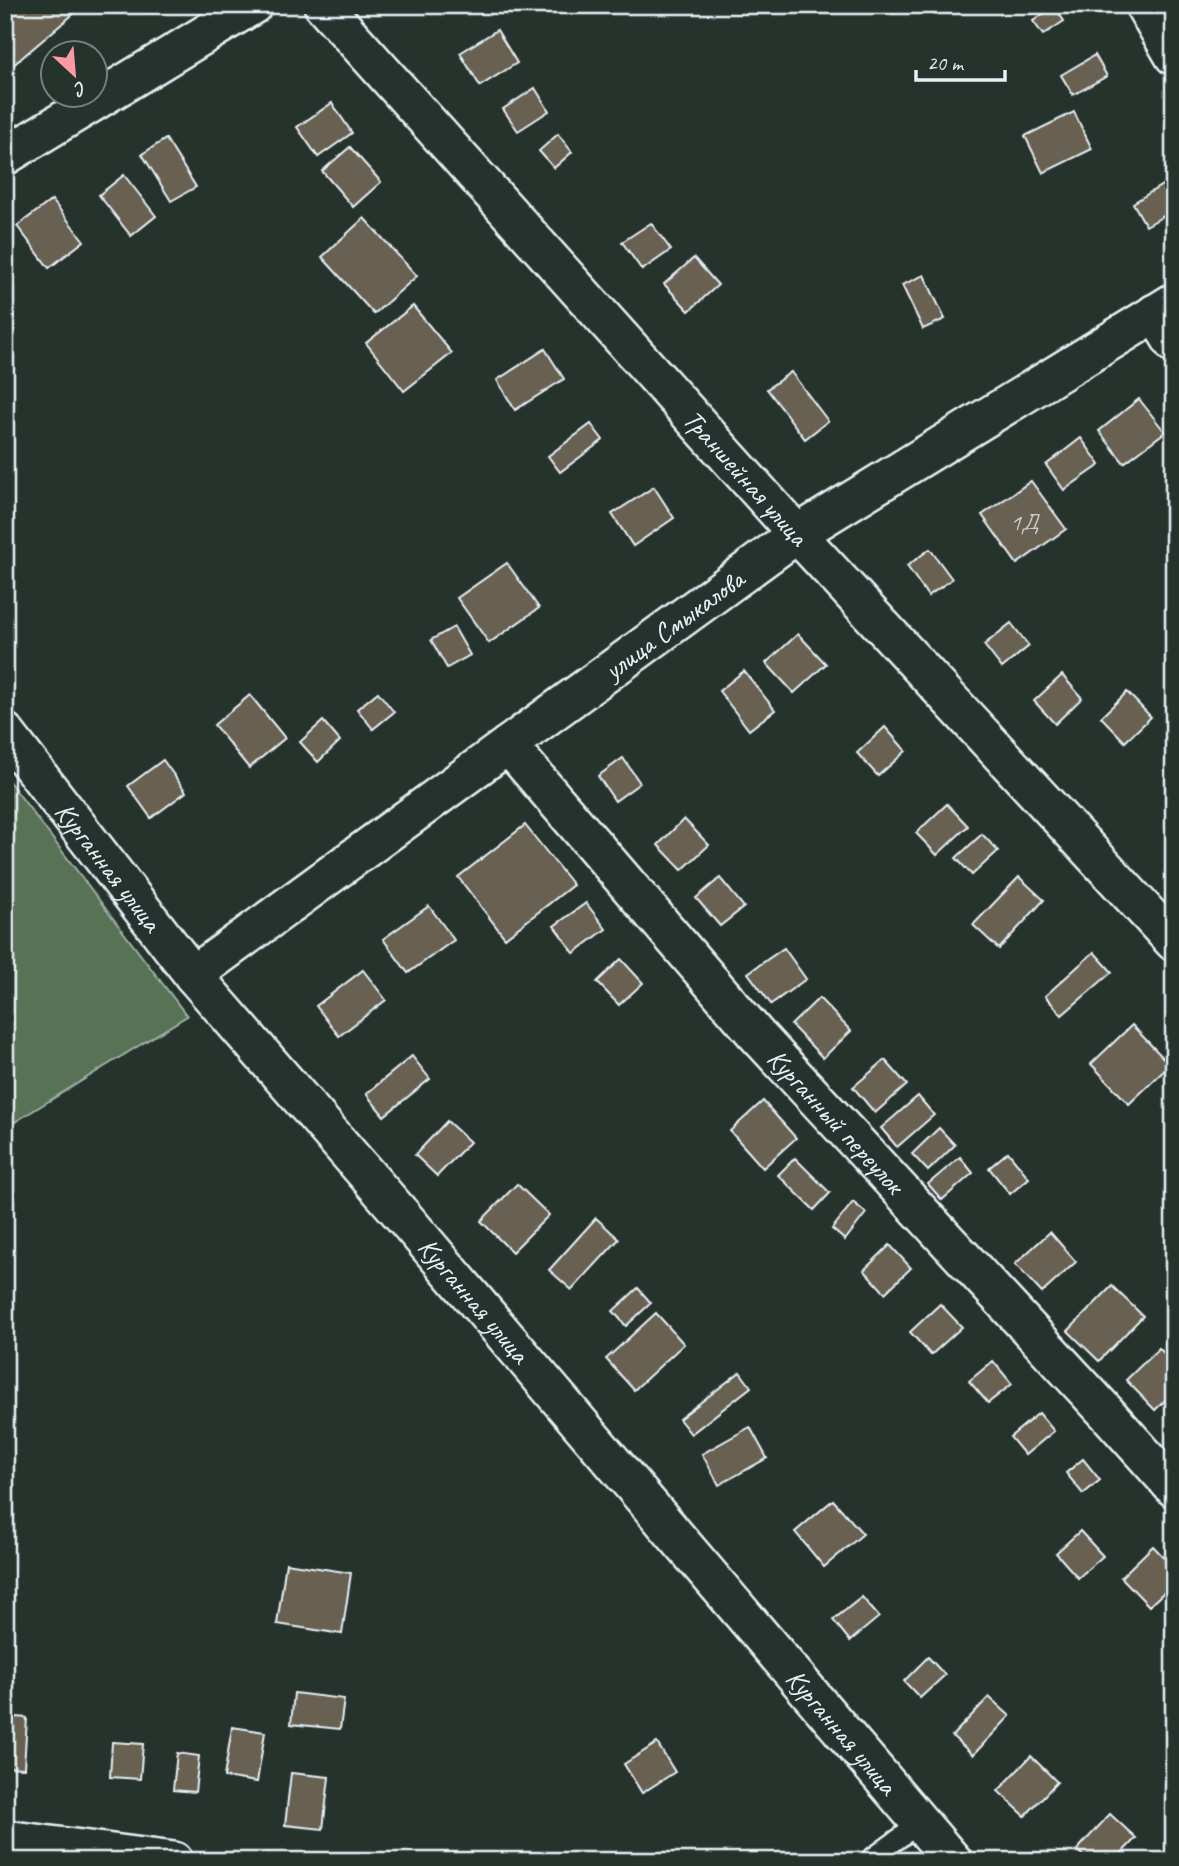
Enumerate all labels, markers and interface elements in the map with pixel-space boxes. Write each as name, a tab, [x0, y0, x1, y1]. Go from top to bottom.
north arrow	[38, 38, 108, 108]
scale bar	[916, 38, 1006, 82]
text: 20 m	[927, 50, 965, 76]
text: С	[69, 76, 90, 102]
street label: Траншейная улица	[676, 402, 817, 554]
house number: 1Д	[1010, 507, 1041, 537]
street label: улица Смыкалова	[595, 560, 753, 688]
street label: Курганная улица	[48, 795, 171, 940]
street label: Курганный переулок	[760, 1041, 914, 1203]
street label: Курганная улица	[411, 1230, 539, 1372]
street label: Курганная улица	[779, 1661, 906, 1803]

